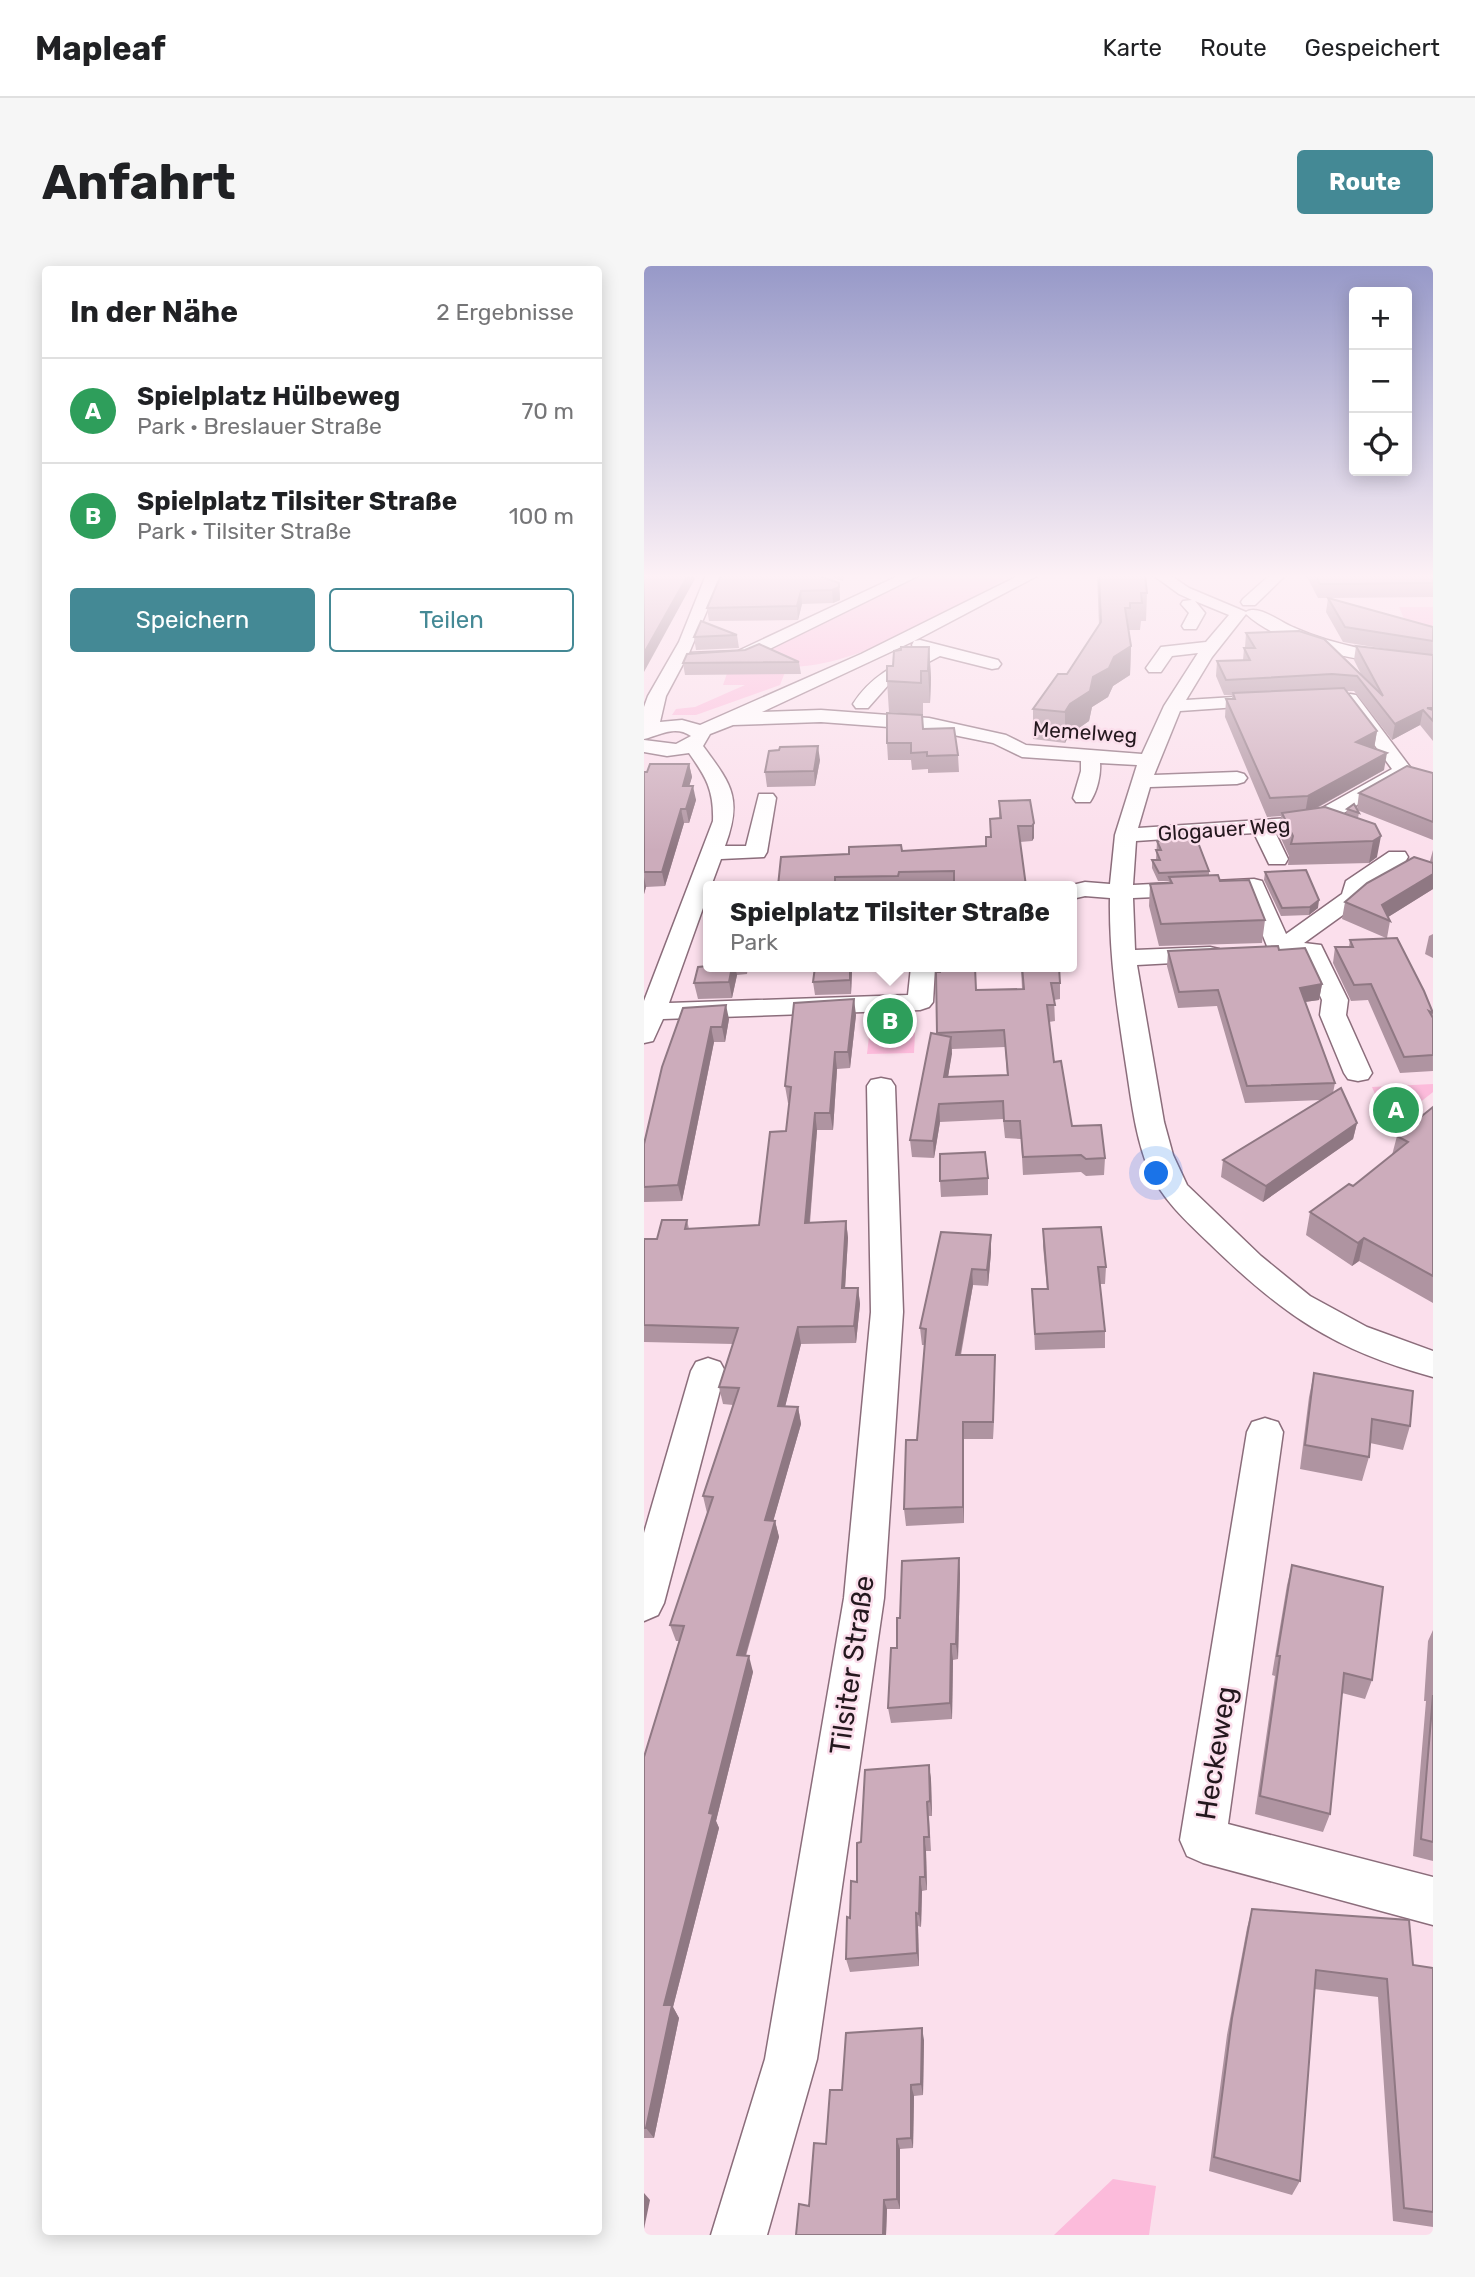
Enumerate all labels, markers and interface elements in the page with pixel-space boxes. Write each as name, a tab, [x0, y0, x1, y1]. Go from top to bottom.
text: Mapleaf	[35, 29, 166, 68]
text: Karte	[1103, 34, 1162, 62]
text: Route	[1200, 34, 1267, 62]
text: Gespeichert	[1305, 34, 1440, 62]
button: Route	[1297, 150, 1433, 214]
text: Anfahrt	[42, 153, 236, 211]
map controls	[1349, 287, 1412, 476]
button: +	[1349, 287, 1412, 350]
text: In der Nähe	[70, 294, 238, 330]
text: 2 Ergebnisse	[436, 298, 574, 326]
button: −	[1349, 350, 1412, 413]
text: Spielplatz Hülbeweg	[137, 381, 400, 412]
text: A	[85, 397, 101, 425]
text: 70 m	[522, 397, 574, 425]
text: Park · Breslauer Straße	[137, 412, 382, 440]
button: locate	[1349, 413, 1412, 476]
text: Spielplatz Tilsiter Straße	[137, 486, 457, 517]
text: B	[85, 502, 101, 530]
text: 100 m	[509, 502, 574, 530]
text: Park · Tilsiter Straße	[137, 517, 351, 545]
button: Speichern	[70, 588, 315, 652]
button: Teilen	[329, 588, 574, 652]
street label: Memelweg	[1032, 716, 1138, 748]
street label: Glogauer Weg	[1157, 812, 1291, 846]
popup	[703, 881, 1077, 972]
text: Spielplatz Tilsiter Straße	[730, 897, 1050, 928]
text: Park	[730, 928, 778, 956]
pin: B	[867, 995, 913, 1047]
pin: A	[1373, 1084, 1419, 1136]
your location	[1139, 1156, 1173, 1190]
street label: Tilsiter Straße	[823, 1573, 881, 1757]
street label: Heckeweg	[1189, 1684, 1243, 1822]

